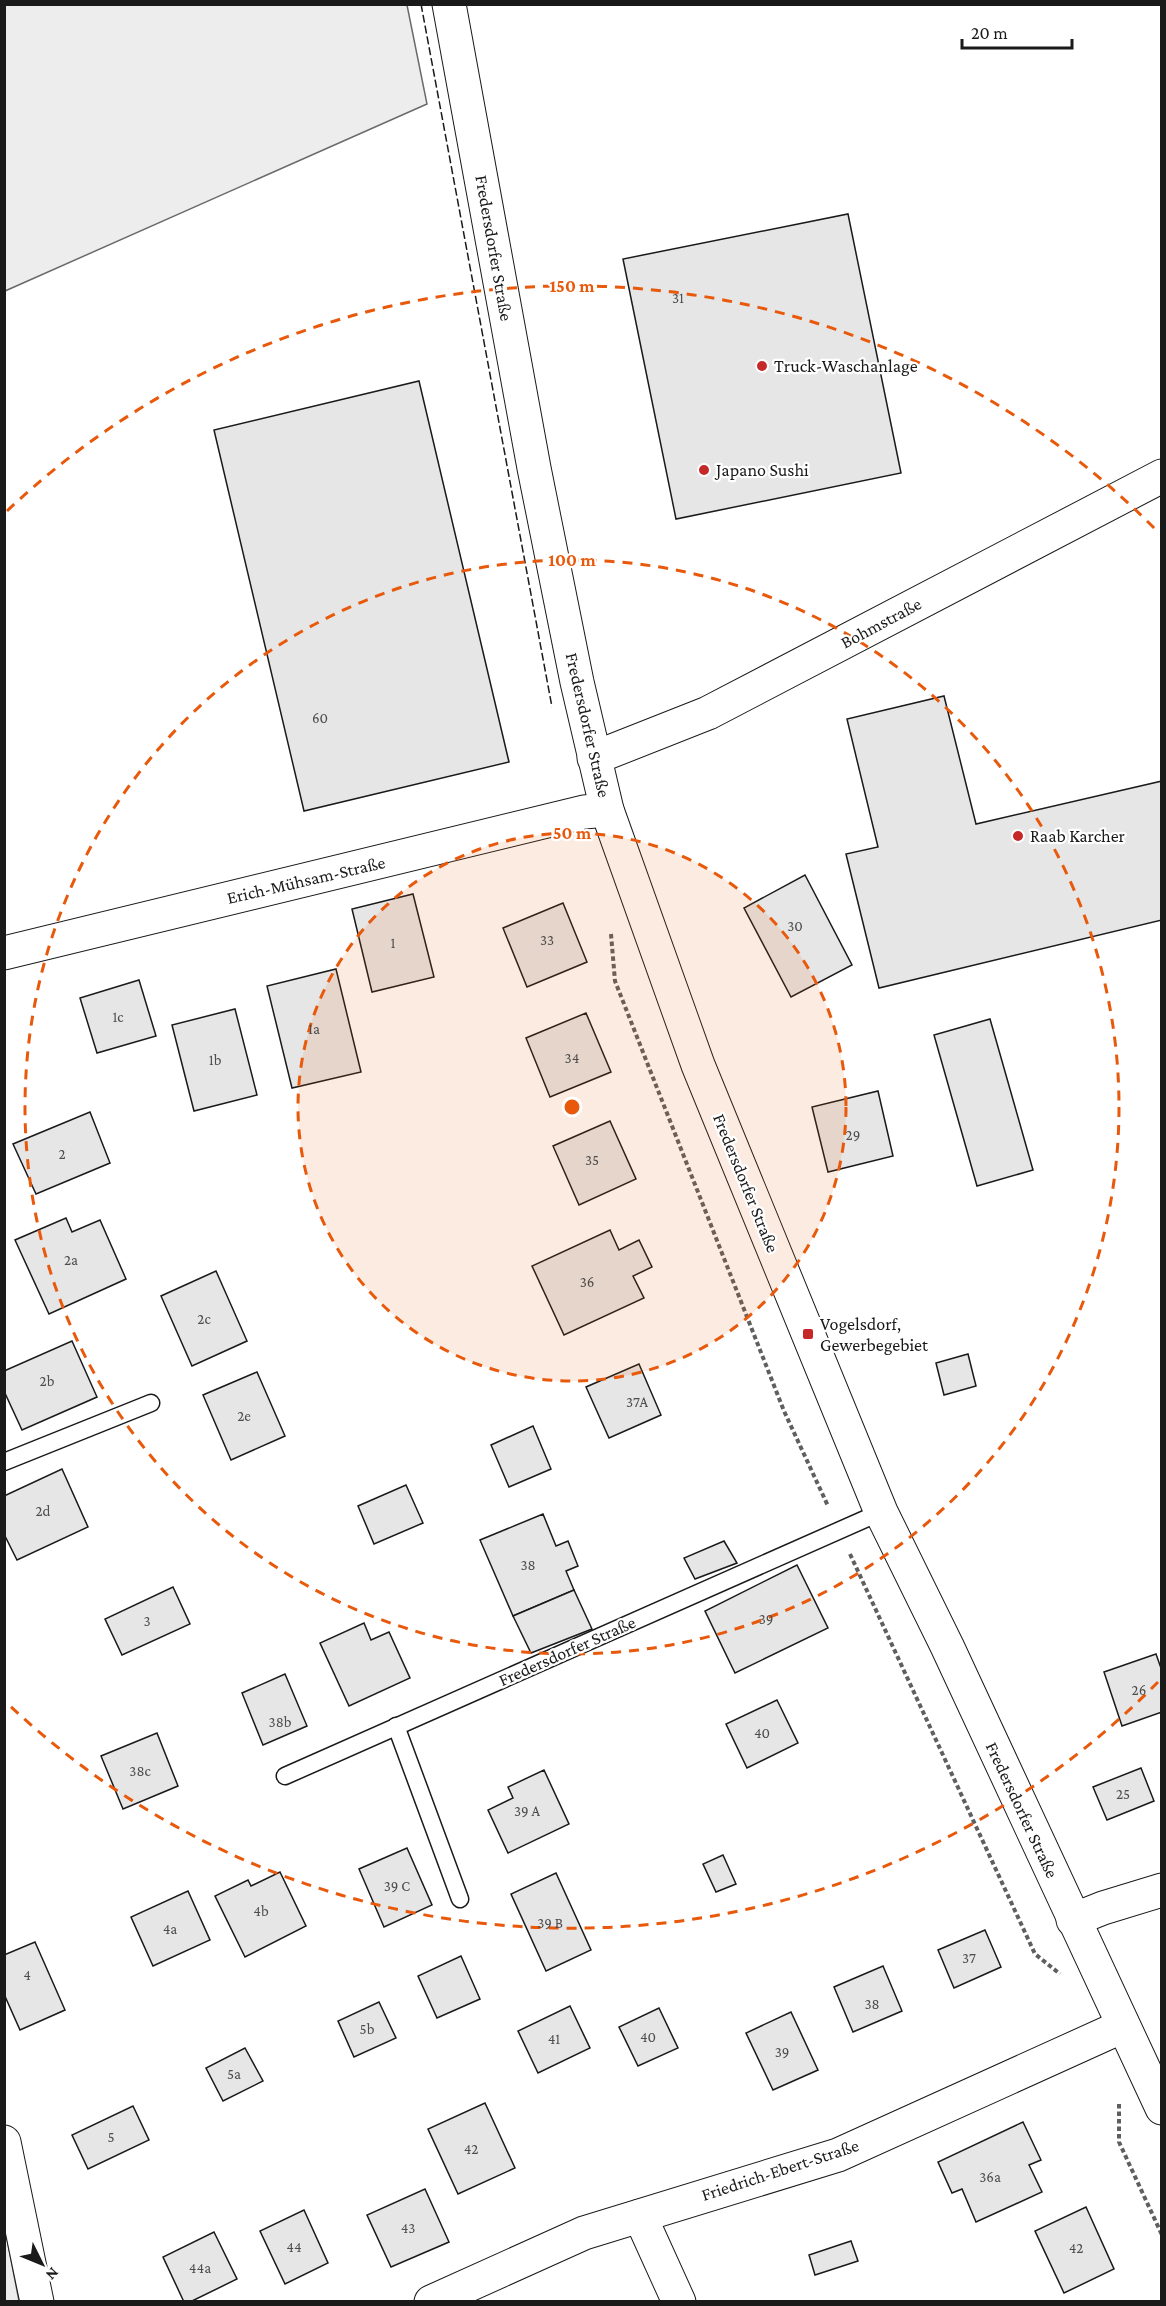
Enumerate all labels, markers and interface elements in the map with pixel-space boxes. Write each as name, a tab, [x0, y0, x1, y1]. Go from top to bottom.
scale bar	[962, 12, 1072, 50]
text: 20 m	[971, 23, 1008, 43]
street label: Fredersdorfer Straße	[471, 173, 517, 323]
text: 150 m	[549, 276, 595, 296]
house number: 31	[672, 290, 684, 306]
place label: Truck-Waschanlage	[774, 356, 918, 376]
marker: Truck-Waschanlage	[755, 359, 769, 373]
place label: Japano Sushi	[714, 460, 809, 480]
marker: Japano Sushi	[697, 463, 711, 477]
text: 100 m	[548, 550, 596, 570]
street label: Bohmstraße	[837, 593, 925, 653]
street label: Fredersdorfer Straße	[562, 651, 614, 799]
house number: 60	[312, 710, 328, 726]
text: 50 m	[553, 823, 592, 843]
place label: Raab Karcher	[1030, 826, 1126, 846]
marker: Raab Karcher	[1011, 829, 1025, 843]
street label: Erich-Mühsam-Straße	[225, 852, 387, 908]
house number: 30	[787, 918, 803, 934]
house number: 33	[540, 932, 554, 948]
house number: 1	[391, 935, 396, 951]
house number: 1c	[112, 1009, 124, 1025]
house number: 1a	[308, 1021, 320, 1037]
house number: 34	[565, 1050, 579, 1066]
house number: 1b	[209, 1052, 222, 1068]
centre of rings	[562, 1097, 582, 1117]
street label: Fredersdorfer Straße	[709, 1111, 783, 1255]
house number: 29	[846, 1127, 860, 1143]
house number: 2	[58, 1146, 66, 1162]
house number: 35	[585, 1152, 599, 1168]
house number: 2a	[64, 1252, 78, 1268]
house number: 36	[580, 1274, 594, 1290]
house number: 2c	[197, 1311, 211, 1327]
place label: Vogelsdorf, Gewerbegebiet	[820, 1314, 929, 1355]
marker: Vogelsdorf, Gewerbegebiet	[801, 1327, 815, 1341]
house number: 2b	[40, 1373, 55, 1389]
house number: 37A	[626, 1394, 648, 1410]
house number: 2e	[237, 1408, 251, 1424]
house number: 2d	[35, 1503, 51, 1519]
house number: 38	[520, 1557, 536, 1573]
house number: 39	[759, 1611, 773, 1627]
street label: Fredersdorfer Straße	[495, 1612, 639, 1690]
house number: 3	[143, 1613, 151, 1629]
house number: 26	[1132, 1682, 1146, 1698]
house number: 38b	[269, 1714, 292, 1730]
house number: 40	[754, 1725, 770, 1741]
street label: Fredersdorfer Straße	[982, 1739, 1062, 1881]
house number: 38c	[129, 1763, 151, 1779]
house number: 25	[1116, 1786, 1130, 1802]
house number: 39 A	[514, 1803, 540, 1819]
house number: 39 C	[384, 1878, 410, 1894]
house number: 4b	[253, 1903, 269, 1919]
house number: 39 B	[537, 1915, 563, 1931]
house number: 4a	[163, 1921, 177, 1937]
house number: 37	[962, 1950, 976, 1966]
house number: 4	[23, 1967, 31, 1983]
house number: 38	[864, 1996, 880, 2012]
house number: 5b	[360, 2021, 375, 2037]
house number: 40	[640, 2029, 656, 2045]
house number: 41	[548, 2031, 560, 2047]
house number: 39	[775, 2044, 789, 2060]
house number: 5a	[227, 2066, 241, 2082]
house number: 5	[107, 2129, 115, 2145]
street label: Friedrich-Ebert-Straße	[699, 2135, 861, 2205]
house number: 42	[464, 2141, 478, 2157]
house number: 36a	[979, 2169, 1001, 2185]
house number: 43	[401, 2220, 415, 2236]
north arrow	[12, 2234, 72, 2294]
house number: 44	[286, 2239, 302, 2255]
house number: 42	[1069, 2240, 1083, 2256]
house number: 44a	[189, 2260, 211, 2276]
text: N	[43, 2264, 63, 2284]

